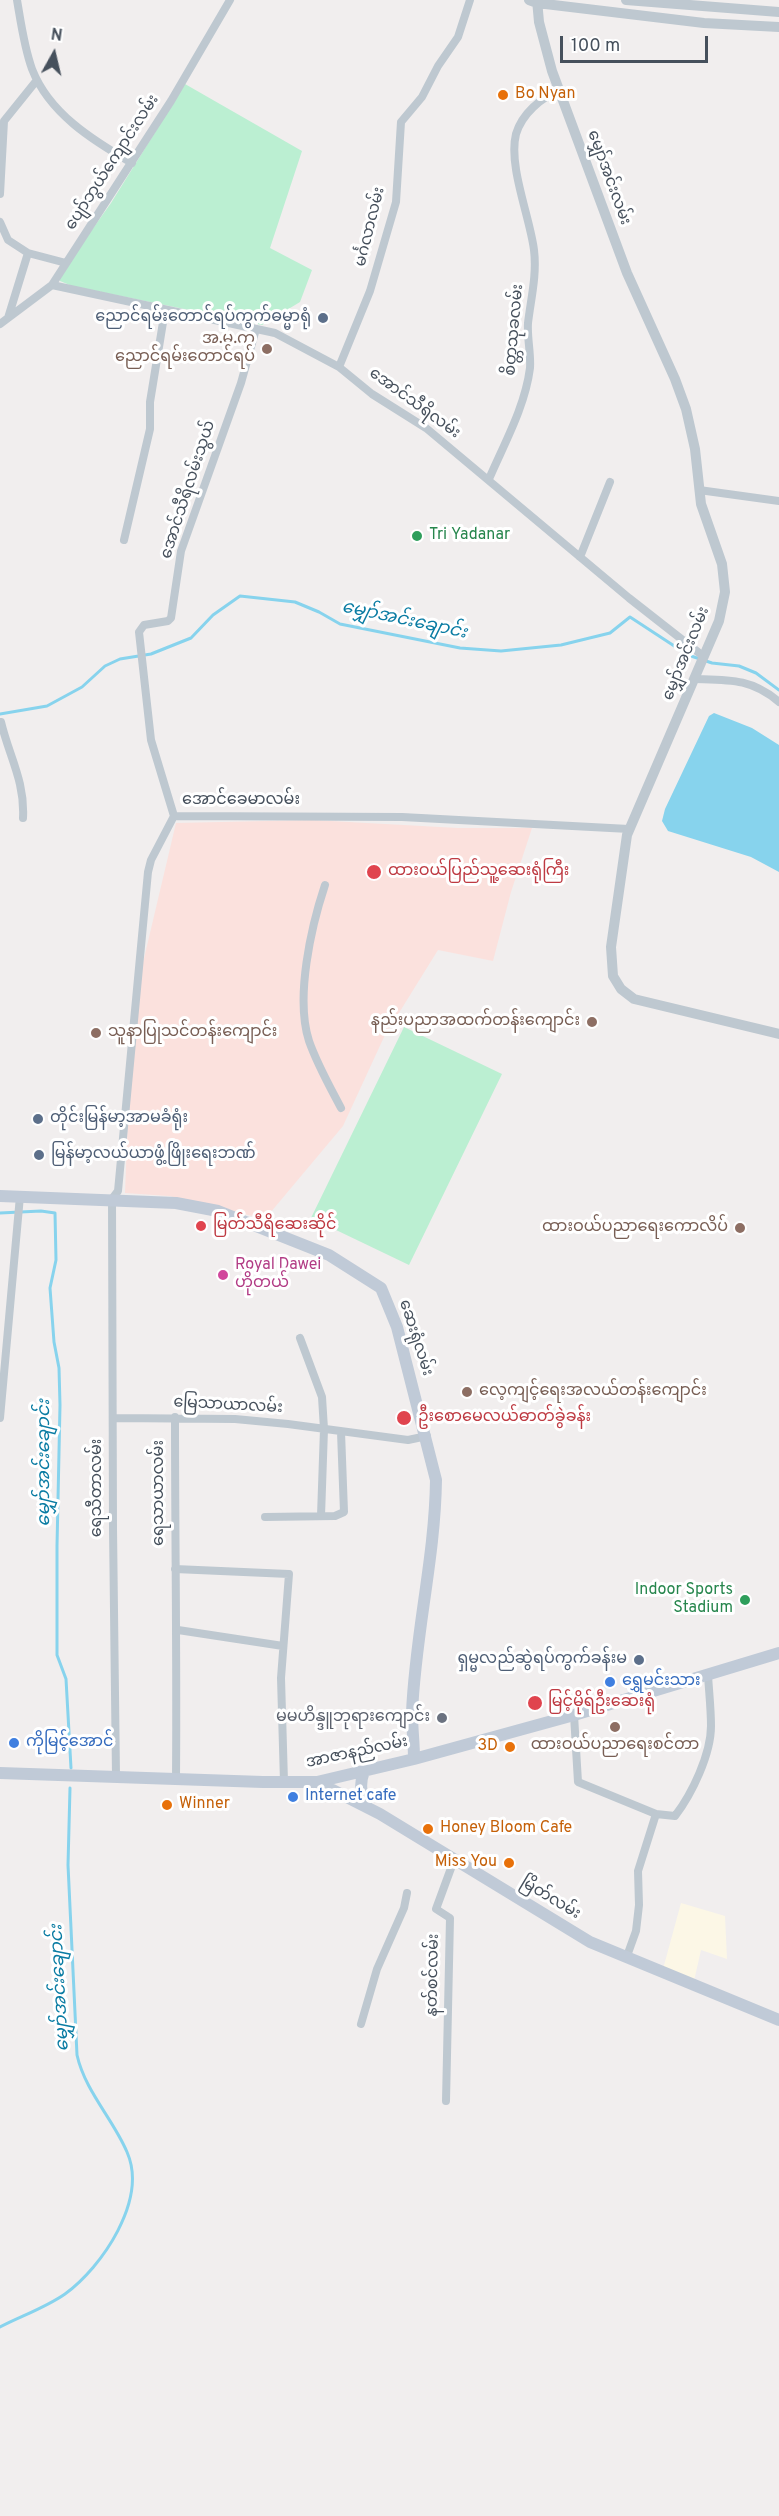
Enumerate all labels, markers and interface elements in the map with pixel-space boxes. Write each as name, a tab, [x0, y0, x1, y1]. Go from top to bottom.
north arrow	[24, 24, 84, 84]
scale bar	[563, 24, 712, 62]
text: N	[49, 25, 64, 47]
text: 100 m	[571, 35, 620, 58]
place label: Bo Nyan	[515, 85, 575, 105]
marker: Bo Nyan	[496, 88, 510, 102]
street label: ပျော်ဘွယ်ကျောင်းလမ်း	[62, 92, 164, 234]
street label: မျှော်အင်းလမ်း	[582, 128, 634, 228]
street label: မင်္ဂလာလမ်း	[352, 185, 390, 269]
street label: စိတ္တသုခလမ်း	[501, 283, 529, 377]
place label: ညောင်ရမ်းတောင်ရပ်ကွက်ဓမ္မာရုံ	[95, 308, 311, 328]
marker: ညောင်ရမ်းတောင်ရပ်ကွက်ဓမ္မာရုံ	[316, 311, 330, 325]
place label: အ.မ.က ညောင်ရမ်းတောင်ရပ်	[115, 330, 255, 368]
marker: အ.မ.က ညောင်ရမ်းတောင်ရပ်	[260, 342, 274, 356]
street label: အောင်သီရိလမ်း	[365, 364, 463, 444]
street label: အောင်သီရိလမ်းသွယ်	[158, 418, 220, 562]
place label: Tri Yadanar	[429, 526, 510, 546]
marker: Tri Yadanar	[410, 529, 424, 543]
water label: မျှော်အင်းချောင်း	[339, 597, 469, 645]
street label: မျှော်အင်းလမ်း	[659, 604, 715, 704]
street label: အောင်ခေမာလမ်း	[182, 791, 300, 811]
place label: ထားဝယ်ပြည်သူ့ဆေးရုံကြီး	[388, 862, 569, 882]
marker: ထားဝယ်ပြည်သူ့ဆေးရုံကြီး	[365, 863, 383, 881]
place label: နည်းပညာအထက်တန်းကျောင်း	[371, 1012, 580, 1032]
marker: နည်းပညာအထက်တန်းကျောင်း	[585, 1015, 599, 1029]
place label: သူနာပြုသင်တန်းကျောင်း	[108, 1023, 277, 1043]
marker: သူနာပြုသင်တန်းကျောင်း	[89, 1026, 103, 1040]
place label: တိုင်းမြန်မာ့အာမခံရုံး	[50, 1109, 188, 1129]
marker: တိုင်းမြန်မာ့အာမခံရုံး	[31, 1112, 45, 1126]
place label: မြန်မာ့လယ်ယာဖွံ့ဖြိုးရေးဘဏ်	[51, 1145, 256, 1165]
marker: မြန်မာ့လယ်ယာဖွံ့ဖြိုးရေးဘဏ်	[32, 1148, 46, 1162]
place label: မြတ်သီရိဆေးဆိုင်	[213, 1216, 336, 1236]
place label: ထားဝယ်ပညာရေးကောလိပ်	[542, 1218, 728, 1238]
marker: မြတ်သီရိဆေးဆိုင်	[194, 1219, 208, 1233]
marker: ထားဝယ်ပညာရေးကောလိပ်	[733, 1221, 747, 1235]
place label: Royal Dawei ဟိုတယ်	[235, 1256, 321, 1294]
marker: Royal Dawei ဟိုတယ်	[216, 1268, 230, 1282]
street label: ဆေးရုံလမ်း	[394, 1298, 436, 1378]
place label: လေ့ကျင့်ရေးအလယ်တန်းကျောင်း	[479, 1382, 707, 1402]
marker: လေ့ကျင့်ရေးအလယ်တန်းကျောင်း	[460, 1385, 474, 1399]
street label: မြေသာယာလမ်း	[173, 1394, 283, 1418]
water label: မျှော်အင်းချောင်း	[34, 1399, 56, 1527]
place label: ဦးစောမေလယ်ဓာတ်ခွဲခန်း	[418, 1408, 591, 1428]
marker: ဦးစောမေလယ်ဓာတ်ခွဲခန်း	[395, 1409, 413, 1427]
street label: ရေသီတာလမ်း	[88, 1439, 108, 1537]
street label: ရေသာယာလမ်း	[150, 1440, 170, 1546]
place label: Indoor Sports Stadium	[635, 1581, 733, 1619]
marker: Indoor Sports Stadium	[738, 1593, 752, 1607]
place label: ရှမ္မလည်ဆွဲရပ်ကွက်ခန်းမ	[457, 1650, 627, 1670]
marker: ရှမ္မလည်ဆွဲရပ်ကွက်ခန်းမ	[632, 1653, 646, 1667]
place label: ရွှေမင်းသား	[622, 1672, 701, 1692]
marker: ရွှေမင်းသား	[603, 1675, 617, 1689]
place label: မြင့်မိုရ်ဦးဆေးရုံ	[548, 1693, 655, 1713]
marker: မြင့်မိုရ်ဦးဆေးရုံ	[526, 1694, 544, 1712]
place label: မမဟိန္ဒူဘုရားကျောင်း	[276, 1708, 430, 1728]
marker: မမဟိန္ဒူဘုရားကျောင်း	[435, 1711, 449, 1725]
marker: ထားဝယ်ပညာရေးစင်တာ	[608, 1720, 622, 1734]
place label: ကိုမြင့်အောင်	[26, 1733, 114, 1753]
street label: အာဇာနည်လမ်း	[304, 1733, 410, 1773]
marker: ကိုမြင့်အောင်	[7, 1736, 21, 1750]
place label: ထားဝယ်ပညာရေးစင်တာ	[531, 1736, 699, 1756]
place label: 3D	[478, 1737, 498, 1757]
marker: 3D	[503, 1740, 517, 1754]
place label: Internet cafe	[305, 1787, 396, 1807]
marker: Internet cafe	[286, 1790, 300, 1804]
place label: Winner	[179, 1795, 230, 1815]
marker: Winner	[160, 1798, 174, 1812]
place label: Honey Bloom Cafe	[440, 1819, 572, 1839]
marker: Honey Bloom Cafe	[421, 1822, 435, 1836]
place label: Miss You	[435, 1853, 497, 1873]
marker: Miss You	[502, 1856, 516, 1870]
street label: မြိတ်လမ်း	[516, 1874, 584, 1924]
water label: မျှော်အင်းချောင်း	[47, 1924, 75, 2052]
street label: နတ်စင်လမ်း	[424, 1934, 444, 2016]

